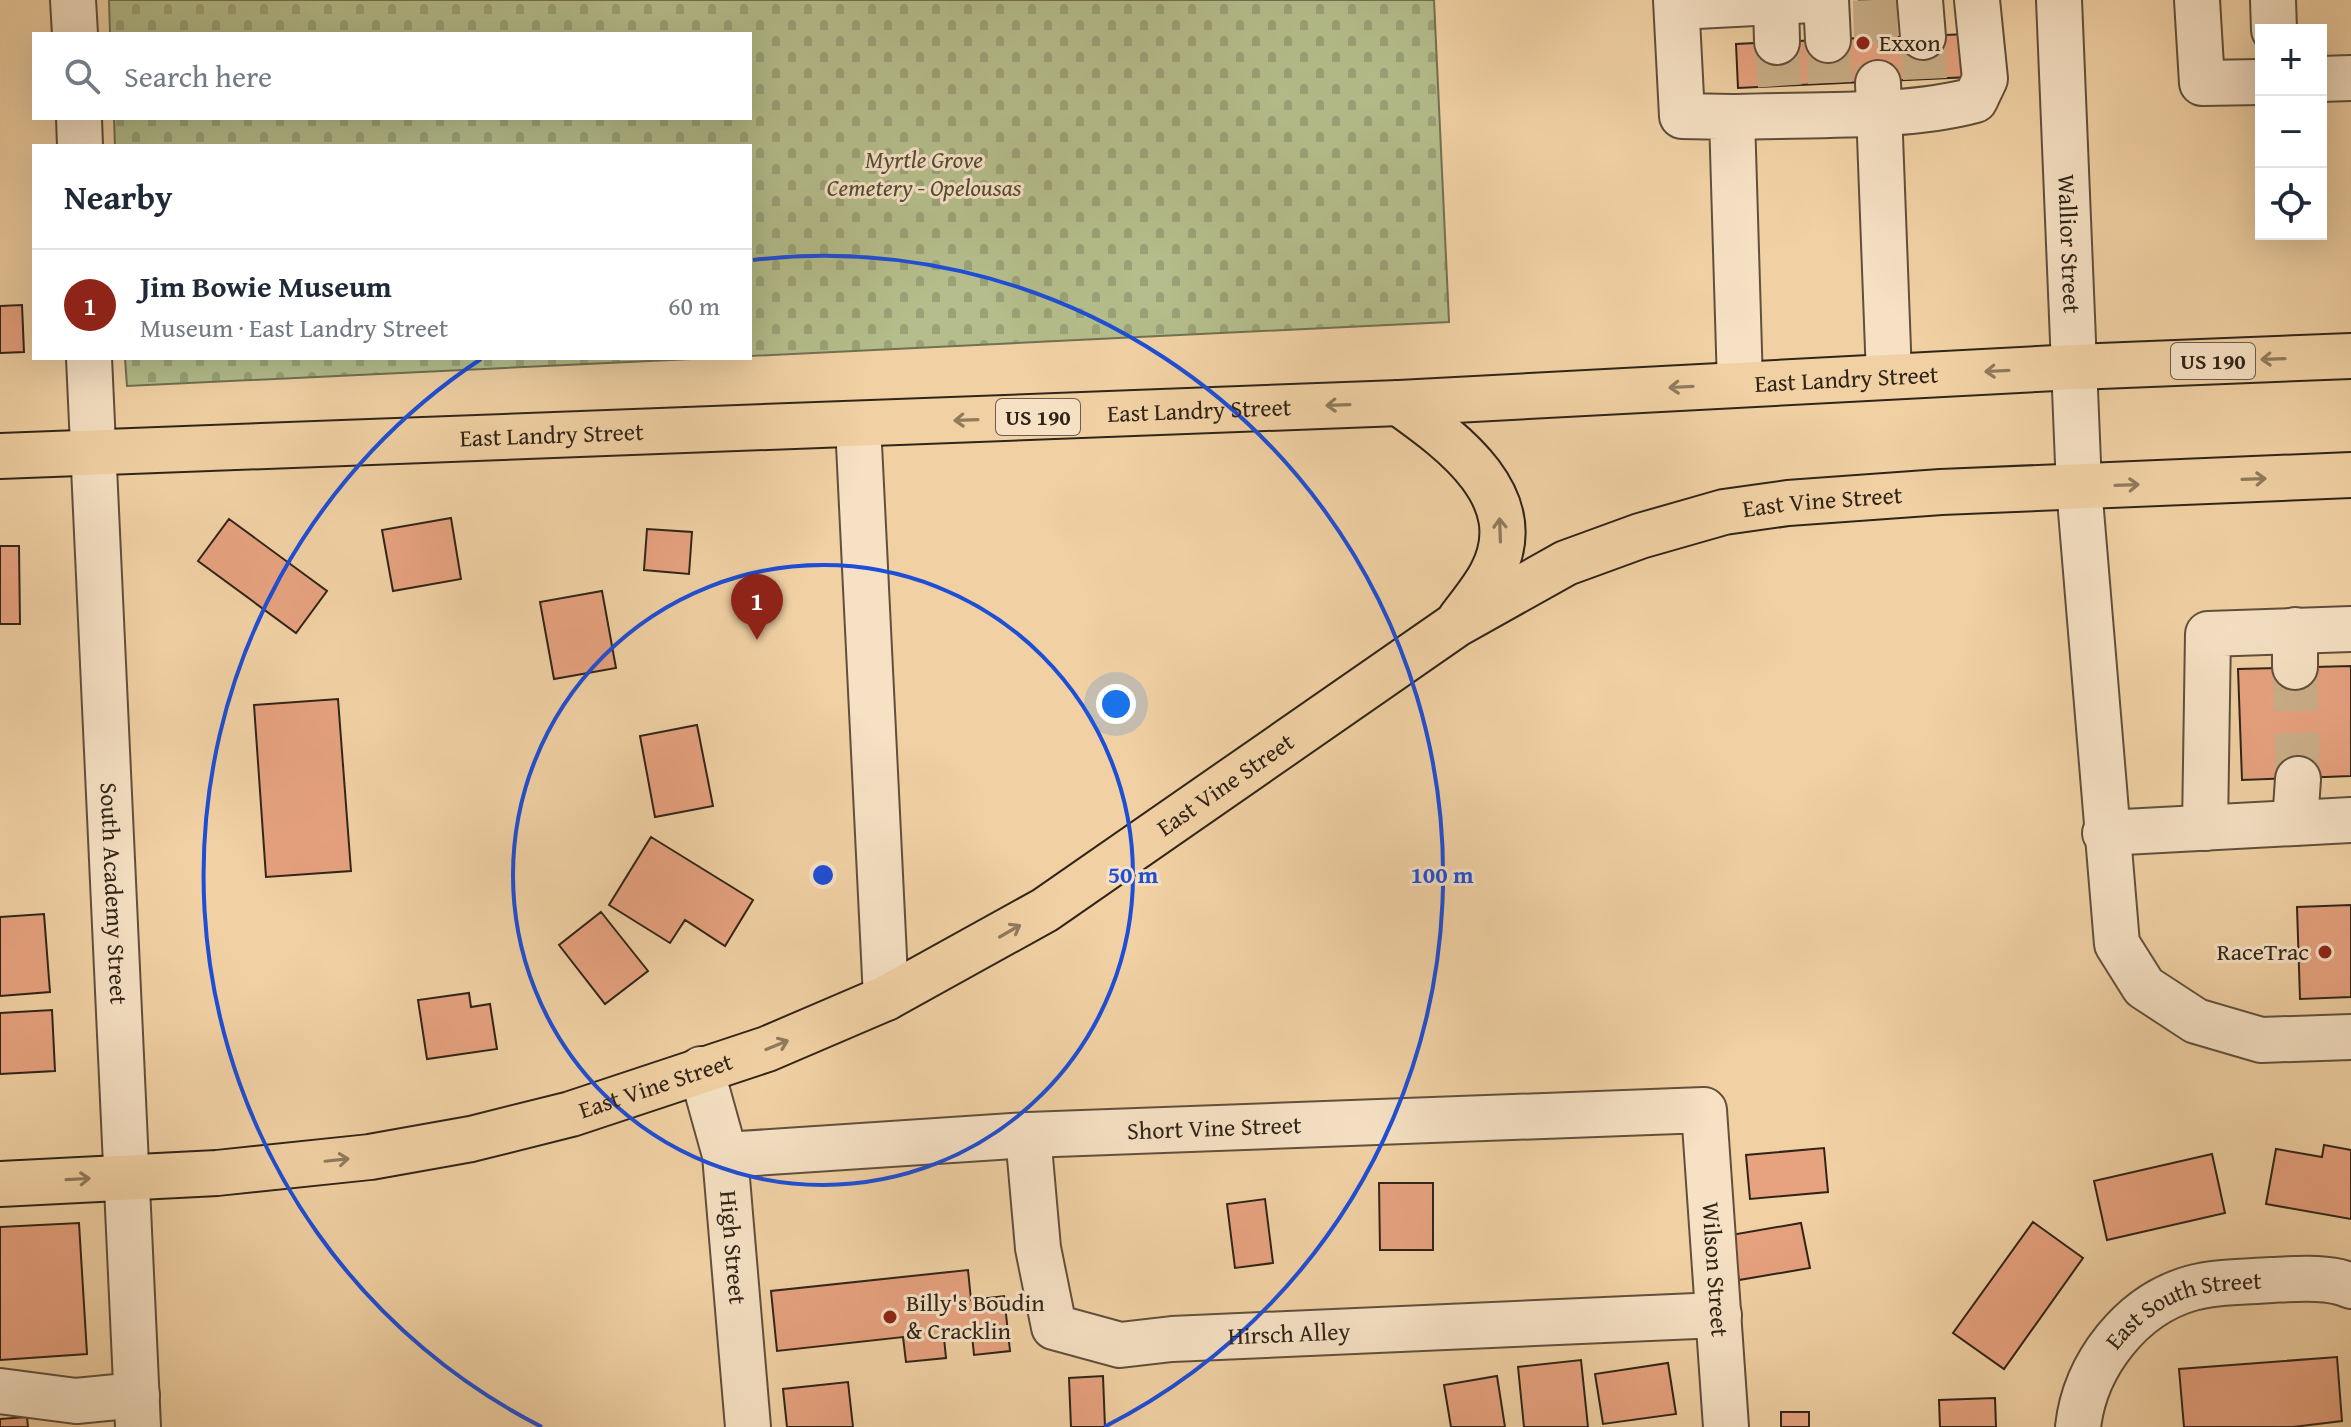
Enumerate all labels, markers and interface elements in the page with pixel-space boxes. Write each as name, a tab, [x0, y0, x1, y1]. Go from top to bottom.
map controls	[2255, 24, 2327, 240]
button: +	[2255, 24, 2327, 96]
place label: Exxon	[1879, 25, 1941, 60]
search box	[32, 32, 752, 120]
marker: Exxon	[1854, 34, 1872, 52]
icon: search	[60, 54, 104, 98]
text: Search here	[124, 54, 272, 98]
button: −	[2255, 96, 2327, 168]
park label: Myrtle Grove Cemetery - Opelousas	[827, 142, 1022, 205]
button: locate	[2255, 168, 2327, 240]
text: Nearby	[64, 172, 173, 221]
street label: Wallior Street	[2049, 173, 2090, 315]
text: Jim Bowie Museum	[140, 264, 392, 308]
text: 1	[83, 286, 97, 325]
text: 60 m	[668, 286, 720, 325]
text: Museum · East Landry Street	[140, 308, 448, 347]
road number: US 190	[2171, 343, 2255, 379]
one-way arrow	[2260, 352, 2287, 367]
street label: East Landry Street	[1754, 356, 1940, 401]
one-way arrow	[1984, 363, 2011, 378]
one-way arrow	[1668, 380, 1695, 395]
street label: East Landry Street	[1107, 389, 1292, 431]
one-way arrow	[1325, 397, 1352, 412]
road number: US 190	[996, 399, 1080, 435]
one-way arrow	[953, 412, 980, 427]
street label: East Landry Street	[459, 414, 645, 456]
one-way arrow	[2240, 472, 2267, 487]
street label: East Vine Street	[1740, 477, 1904, 526]
one-way arrow	[2113, 477, 2140, 492]
one-way arrow	[1493, 517, 1508, 544]
pin: 1	[731, 574, 783, 640]
your location	[1096, 684, 1136, 724]
street label: East Vine Street	[1149, 724, 1301, 844]
street label: South Academy Street	[91, 782, 137, 1006]
text: 50 m	[1108, 857, 1159, 892]
text: 100 m	[1410, 857, 1474, 892]
centre of rings	[809, 861, 837, 889]
one-way arrow	[998, 923, 1021, 939]
place label: RaceTrac	[2217, 934, 2309, 969]
marker: RaceTrac	[2316, 943, 2334, 961]
one-way arrow	[764, 1036, 789, 1051]
street label: East Vine Street	[574, 1043, 737, 1127]
street label: Short Vine Street	[1126, 1107, 1302, 1148]
one-way arrow	[323, 1153, 350, 1168]
one-way arrow	[64, 1171, 91, 1186]
street label: High Street	[711, 1189, 756, 1306]
street label: Wilson Street	[1693, 1201, 1738, 1339]
street label: East South Street	[2096, 1263, 2263, 1357]
place label: Billy's Boudin & Cracklin	[906, 1285, 1045, 1348]
marker: Billy's Boudin & Cracklin	[881, 1308, 899, 1326]
street label: Hirsch Alley	[1227, 1313, 1351, 1354]

